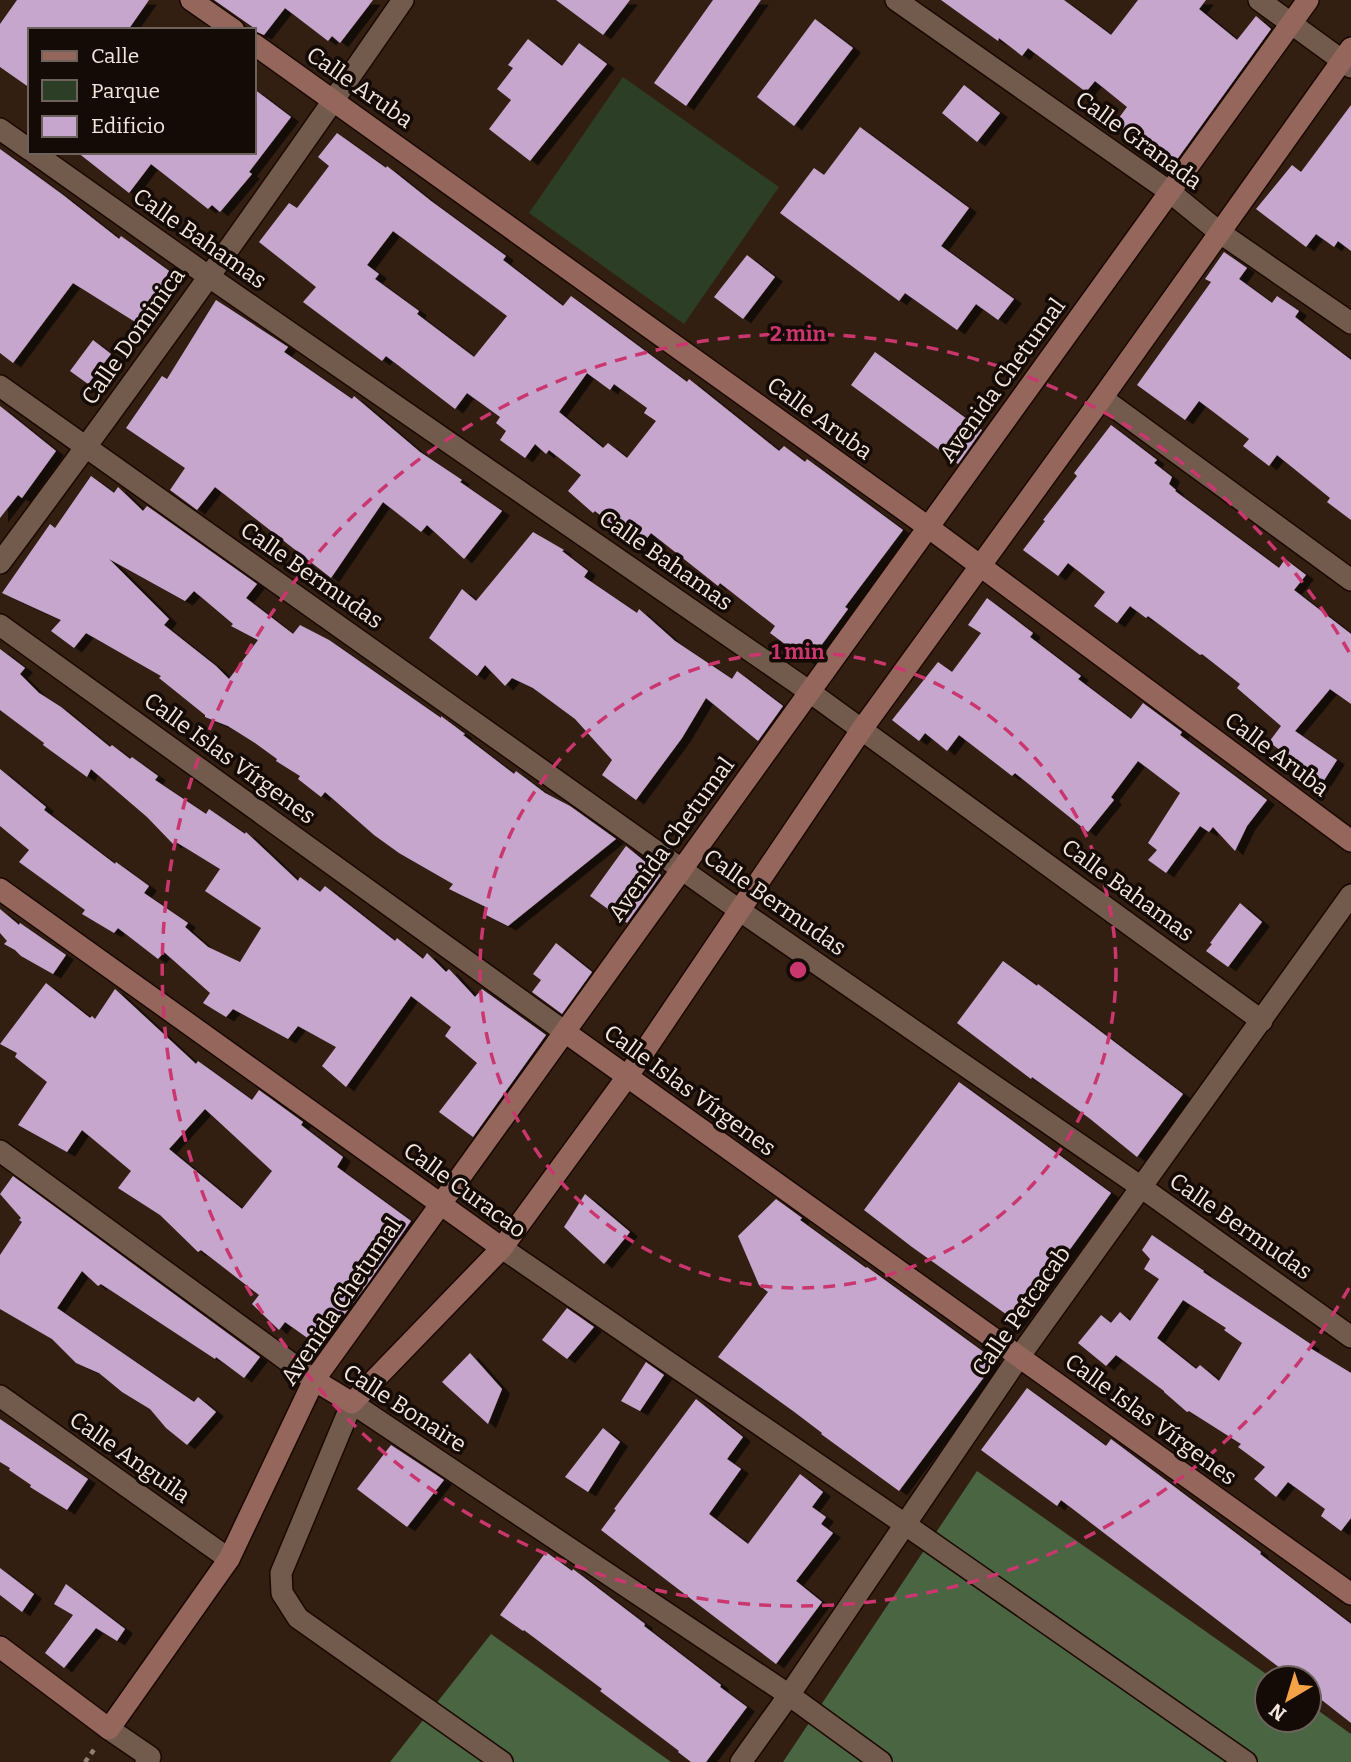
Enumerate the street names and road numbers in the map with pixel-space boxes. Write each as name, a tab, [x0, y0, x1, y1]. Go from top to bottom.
street label: Calle Aruba	[301, 40, 419, 134]
street label: Calle Granada	[1070, 85, 1208, 195]
street label: Calle Bahamas	[128, 182, 272, 294]
street label: Calle Dominica	[75, 262, 191, 410]
street label: Avenida Chetumal	[933, 292, 1071, 468]
street label: Calle Aruba	[762, 370, 878, 466]
street label: Calle Bahamas	[594, 504, 738, 616]
street label: Calle Bermudas	[235, 515, 389, 635]
street label: Calle Islas Vírgenes	[139, 686, 321, 830]
street label: Calle Aruba	[1219, 706, 1335, 803]
street label: Avenida Chetumal	[602, 751, 740, 927]
street label: Calle Bahamas	[1056, 833, 1200, 947]
street label: Calle Bermudas	[698, 842, 852, 962]
street label: Calle Islas Vírgenes	[599, 1018, 781, 1162]
street label: Calle Curacao	[398, 1136, 532, 1244]
street label: Calle Bermudas	[1164, 1166, 1318, 1286]
street label: Avenida Chetumal	[275, 1212, 408, 1390]
street label: Calle Petcacab	[966, 1240, 1076, 1382]
street label: Calle Islas Vírgenes	[1060, 1347, 1242, 1491]
street label: Calle Bonaire	[338, 1358, 472, 1458]
street label: Calle Anguila	[64, 1405, 196, 1509]

